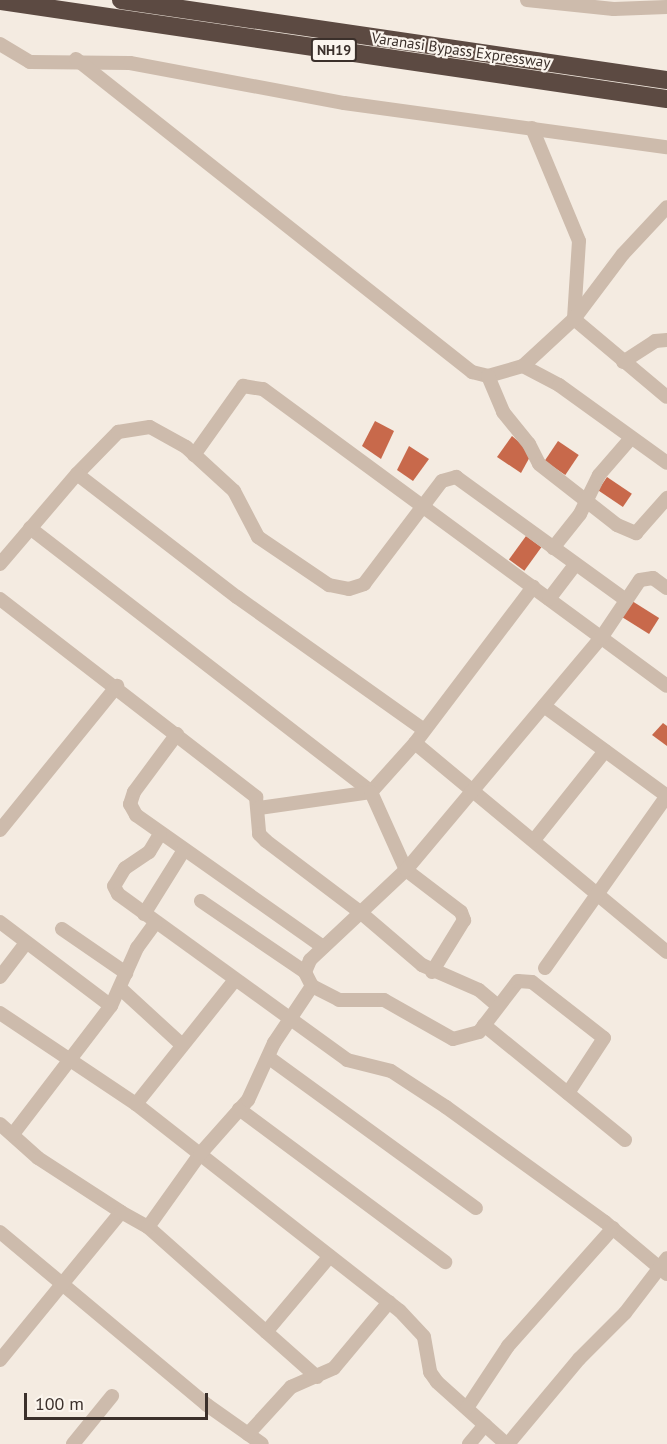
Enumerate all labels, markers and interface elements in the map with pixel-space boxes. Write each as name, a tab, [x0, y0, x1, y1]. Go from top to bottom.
street label: Varanasi Bypass Expressway	[370, 29, 552, 71]
road number: NH19	[310, 39, 358, 61]
scale bar	[27, 1381, 212, 1419]
text: 100 m	[35, 1392, 84, 1415]

